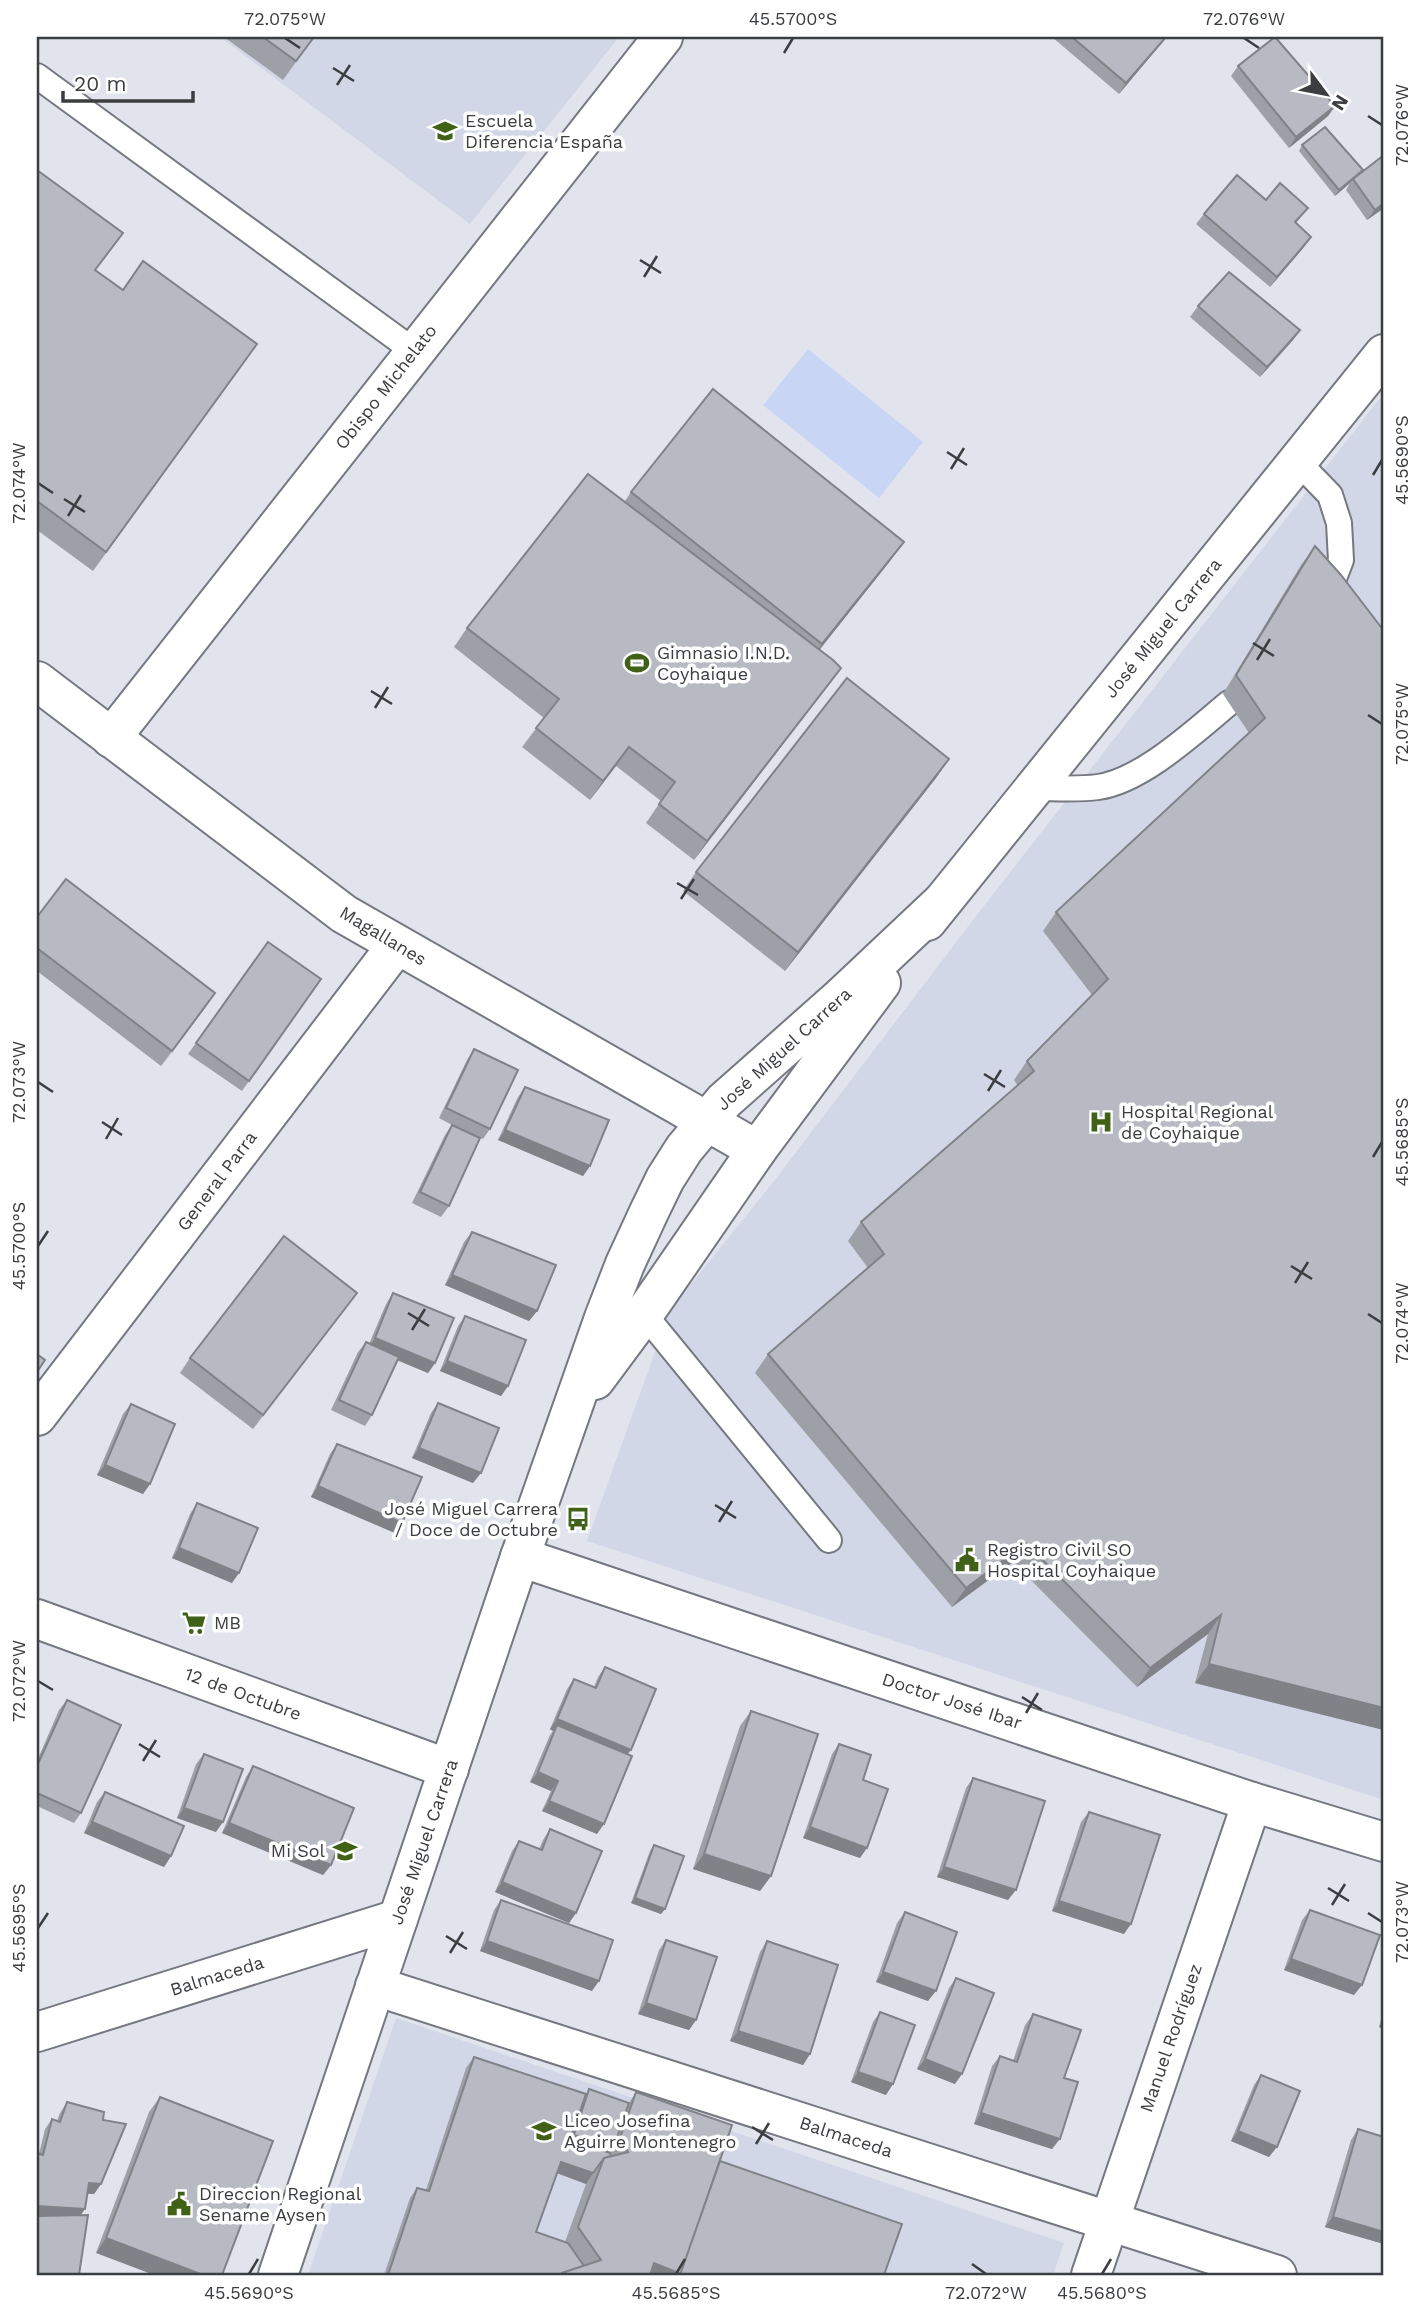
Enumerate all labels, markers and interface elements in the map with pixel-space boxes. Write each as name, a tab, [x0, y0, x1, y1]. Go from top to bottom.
text: 72.075°W	[244, 8, 326, 29]
text: 45.5700°S	[749, 8, 837, 29]
text: 72.076°W	[1203, 8, 1285, 29]
scale bar	[63, 60, 192, 104]
north arrow	[1292, 60, 1362, 130]
text: 20 m	[74, 71, 126, 96]
text: 72.076°W	[1391, 84, 1412, 166]
text: N	[1327, 91, 1353, 115]
place label: Escuela Diferencia España	[465, 110, 623, 152]
school or university icon: Escuela Diferencia España	[431, 117, 459, 145]
street label: Obispo Michelato	[330, 320, 441, 453]
text: 45.5690°S	[1391, 415, 1412, 505]
text: 72.074°W	[8, 442, 29, 524]
street label: José Miguel Carrera	[1100, 554, 1225, 702]
place label: Gimnasio I.N.D. Coyhaique	[657, 642, 790, 684]
sports icon: Gimnasio I.N.D. Coyhaique	[623, 649, 651, 677]
text: 72.075°W	[1391, 683, 1412, 765]
street label: Magallanes	[336, 901, 430, 970]
street label: José Miguel Carrera	[712, 983, 855, 1115]
text: 72.073°W	[8, 1041, 29, 1123]
text: 45.5685°S	[1391, 1097, 1412, 1187]
place label: Hospital Regional de Coyhaique	[1121, 1101, 1274, 1143]
hospital icon: Hospital Regional de Coyhaique	[1087, 1108, 1115, 1136]
street label: General Parra	[172, 1127, 261, 1235]
text: 45.5700°S	[8, 1202, 29, 1290]
text: 72.074°W	[1391, 1282, 1412, 1364]
place label: José Miguel Carrera / Doce de Octubre	[384, 1498, 558, 1540]
bus stop icon: José Miguel Carrera / Doce de Octubre	[564, 1505, 592, 1533]
place label: Registro Civil SO Hospital Coyhaique	[987, 1539, 1156, 1581]
public building icon: Registro Civil SO Hospital Coyhaique	[953, 1546, 981, 1574]
supermarket icon: MB	[180, 1609, 208, 1637]
place label: MB	[214, 1612, 241, 1633]
text: 72.072°W	[8, 1640, 29, 1722]
street label: 12 de Octubre	[182, 1663, 304, 1724]
street label: Doctor José Ibar	[880, 1668, 1025, 1733]
street label: José Miguel Carrera	[385, 1756, 462, 1927]
school or university icon: Mi Sol	[331, 1837, 359, 1865]
place label: Mi Sol	[271, 1840, 325, 1861]
text: 72.073°W	[1391, 1881, 1412, 1963]
text: 45.5695°S	[8, 1883, 29, 1973]
street label: Balmaceda	[168, 1951, 266, 2000]
street label: Manuel Rodríguez	[1135, 1961, 1206, 2115]
place label: Liceo Josefina Aguirre Montenegro	[564, 2110, 736, 2152]
street label: Balmaceda	[797, 2112, 895, 2161]
school or university icon: Liceo Josefina Aguirre Montenegro	[530, 2117, 558, 2145]
place label: Direccion Regional Sename Aysen	[199, 2183, 362, 2225]
public building icon: Direccion Regional Sename Aysen	[165, 2190, 193, 2218]
text: 45.5690°S	[204, 2282, 294, 2303]
text: 45.5685°S	[631, 2282, 721, 2303]
text: 72.072°W	[945, 2282, 1027, 2303]
text: 45.5680°S	[1057, 2282, 1147, 2303]

